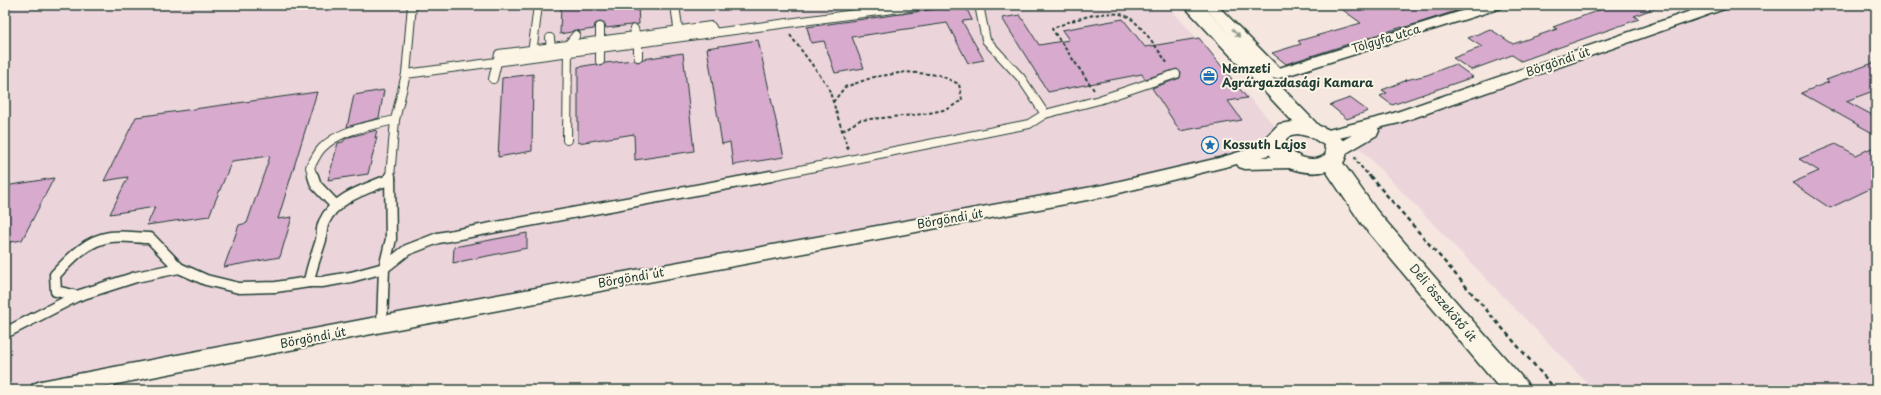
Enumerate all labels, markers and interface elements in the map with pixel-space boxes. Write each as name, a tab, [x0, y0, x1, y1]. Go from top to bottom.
street label: Tölgyfa utca	[1349, 19, 1423, 57]
one-way arrow	[1232, 28, 1241, 38]
street label: Börgöndi út	[1523, 42, 1592, 80]
place label: Nemzeti Agrárgazdasági Kamara	[1222, 59, 1374, 91]
office icon: Nemzeti Agrárgazdasági Kamara	[1199, 66, 1219, 86]
place icon: Kossuth Lajos	[1200, 135, 1220, 155]
place label: Kossuth Lajos	[1223, 135, 1306, 153]
street label: Börgöndi út	[915, 203, 984, 233]
street label: Déli összekötő út	[1406, 260, 1482, 345]
street label: Börgöndi út	[596, 262, 665, 292]
street label: Börgöndi út	[278, 322, 347, 352]

